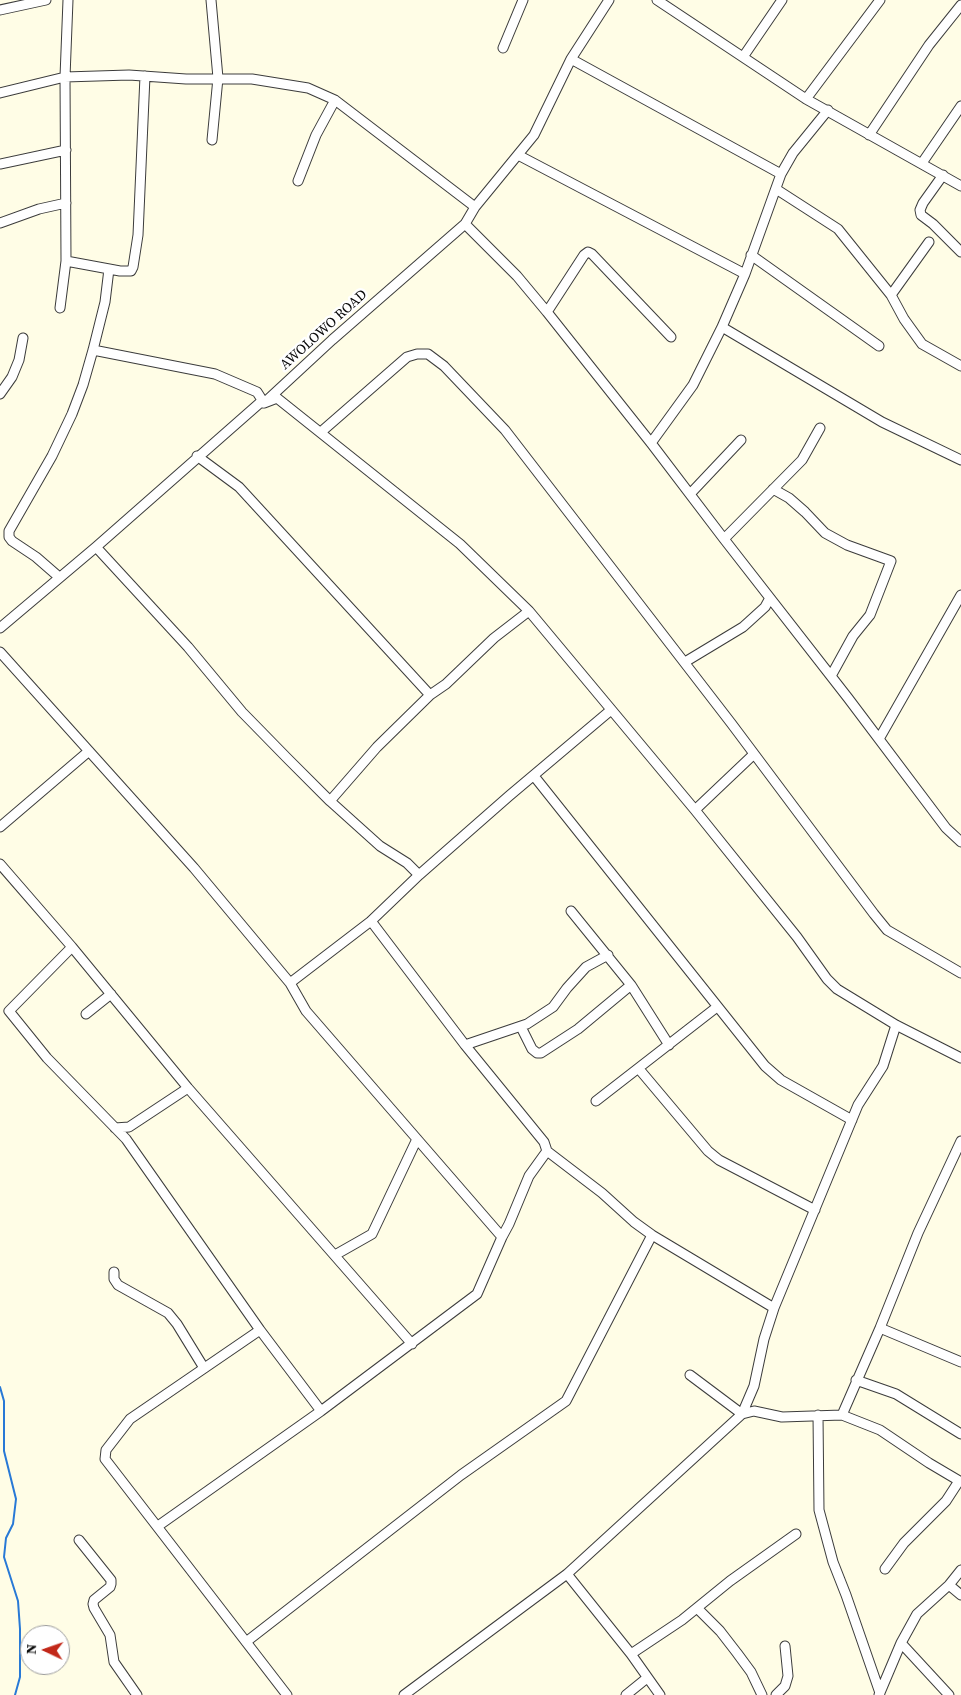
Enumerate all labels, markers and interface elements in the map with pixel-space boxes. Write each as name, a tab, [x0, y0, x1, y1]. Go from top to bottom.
street label: AWOLOWO ROAD	[277, 287, 371, 373]
north arrow	[20, 1625, 70, 1675]
text: N	[21, 1644, 41, 1655]

